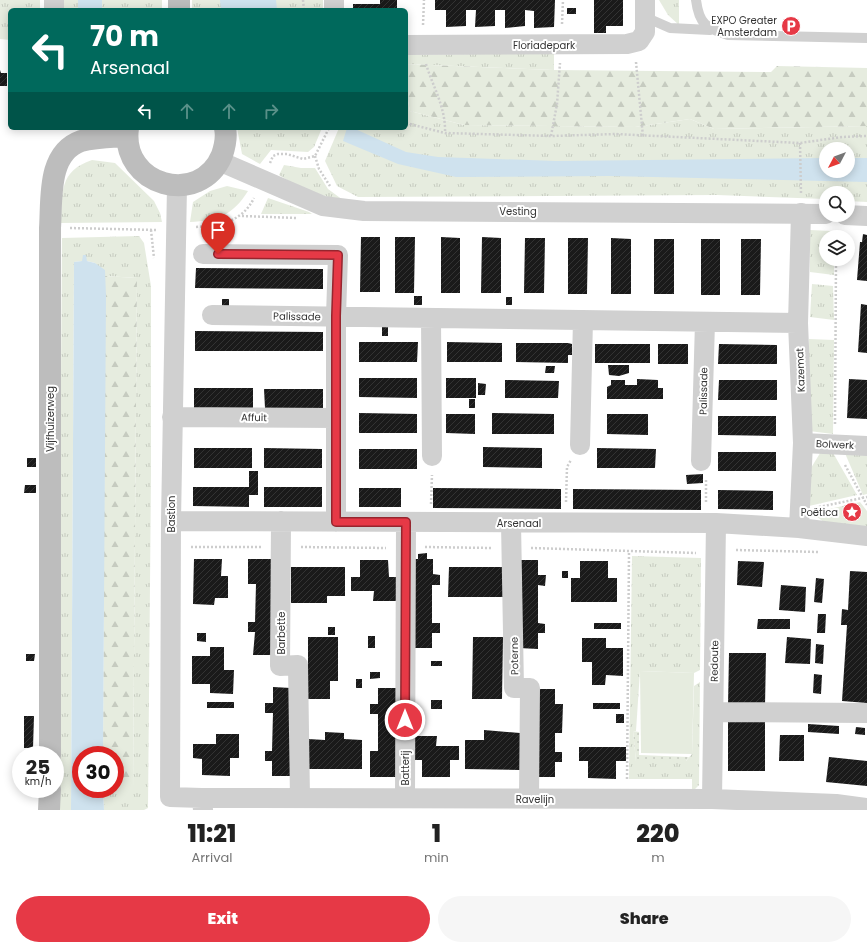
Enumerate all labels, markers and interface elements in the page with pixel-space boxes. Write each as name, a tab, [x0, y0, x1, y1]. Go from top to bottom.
place label: EXPO Greater Amsterdam	[711, 13, 777, 40]
parking icon: EXPO Greater Amsterdam	[780, 15, 802, 37]
text: 70 m	[90, 17, 159, 56]
icon: left	[24, 24, 76, 76]
street label: Floriadepark	[513, 38, 576, 53]
text: Arsenaal	[90, 55, 170, 80]
icon: left	[134, 100, 156, 122]
icon: ahead	[176, 100, 198, 122]
icon: ahead	[218, 100, 240, 122]
icon: right	[260, 100, 282, 122]
north arrow	[819, 142, 855, 178]
map controls	[819, 142, 855, 266]
button: search	[819, 186, 855, 222]
street label: Vesting	[499, 204, 537, 219]
pin	[201, 213, 235, 254]
icon: arrive	[207, 219, 229, 241]
button: layers	[819, 230, 855, 266]
street label: Palissade	[273, 309, 321, 324]
street label: Kazemat	[792, 347, 809, 392]
street label: Palissade	[696, 367, 711, 415]
street label: Vijfhuizerweg	[43, 386, 58, 452]
street label: Affuit	[241, 410, 267, 425]
street label: Bolwerk	[815, 436, 855, 453]
street label: Bastion	[164, 495, 179, 533]
place icon: Poëtica	[841, 501, 863, 523]
place label: Poëtica	[801, 505, 838, 520]
street label: Arsenaal	[497, 516, 541, 531]
street label: Barbette	[274, 611, 289, 655]
street label: Poterne	[507, 637, 522, 675]
street label: Redoute	[707, 640, 722, 682]
position arrow	[384, 699, 426, 741]
speed limit sign: 30	[72, 746, 124, 798]
street label: Batterij	[398, 750, 413, 786]
text: 25	[26, 753, 50, 781]
text: km/h	[25, 774, 51, 789]
street label: Ravelijn	[516, 792, 554, 807]
text: 11:21	[188, 817, 236, 850]
text: 1	[432, 817, 441, 850]
text: 220	[636, 817, 679, 850]
text: Arrival	[191, 848, 232, 867]
text: min	[424, 848, 449, 867]
text: m	[651, 848, 665, 867]
button: Exit	[16, 896, 430, 942]
button: Share	[438, 896, 851, 942]

